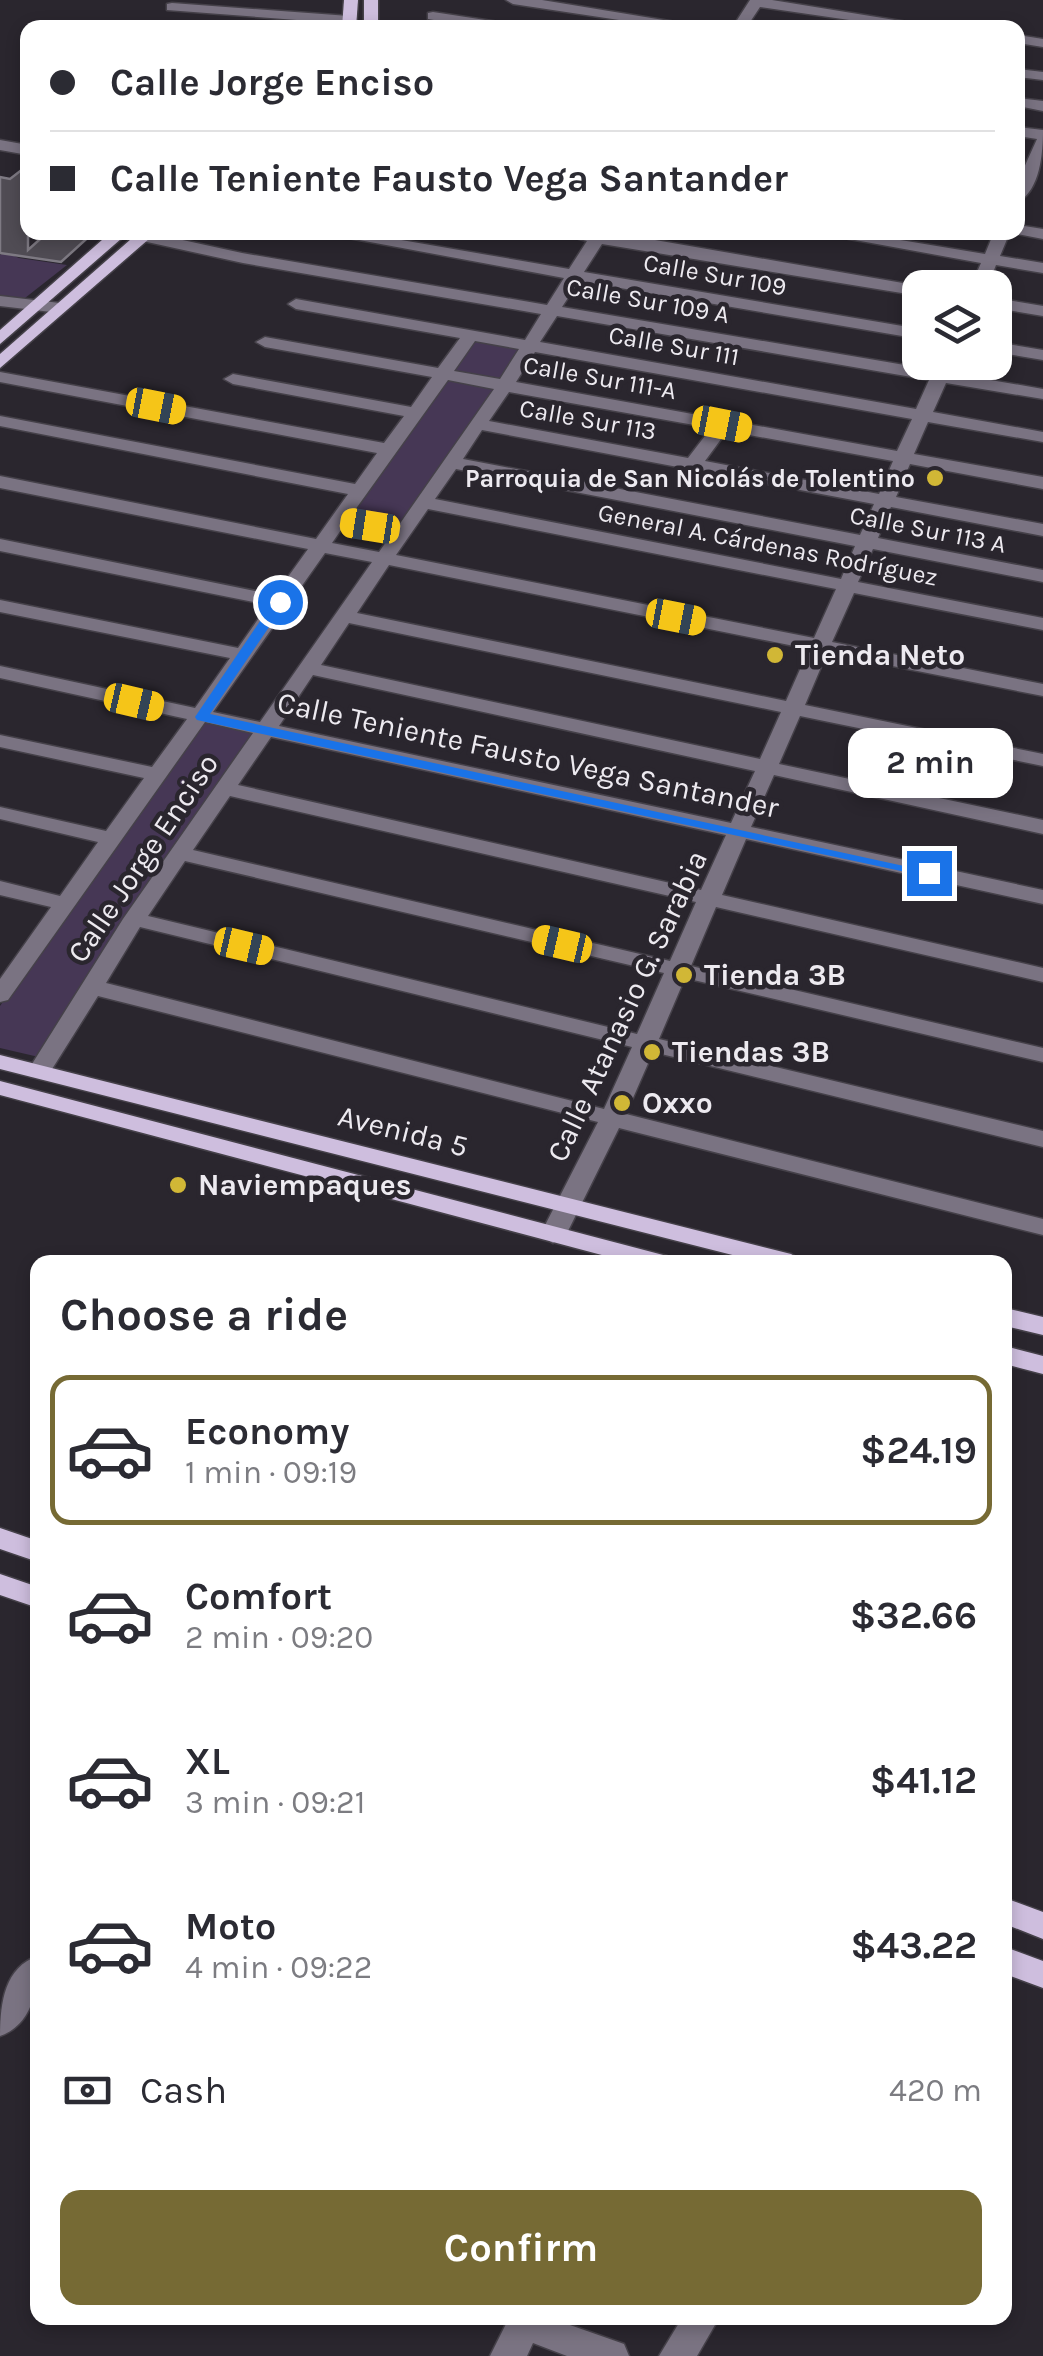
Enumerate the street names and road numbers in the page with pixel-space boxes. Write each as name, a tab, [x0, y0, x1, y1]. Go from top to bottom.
street label: Calle Sur 109	[641, 248, 789, 301]
street label: Calle Sur 109 A	[564, 272, 732, 329]
street label: Calle Sur 111	[606, 320, 741, 371]
street label: Calle Sur 111-A	[521, 350, 679, 405]
street label: Calle Sur 113	[517, 393, 659, 446]
street label: General A. Cárdenas Rodríguez	[596, 497, 940, 592]
street label: Calle Sur 113 A	[847, 500, 1009, 559]
street label: Calle Teniente Fausto Vega Santander	[274, 684, 782, 826]
street label: Calle Jorge Enciso	[60, 747, 226, 969]
street label: Calle Atanasio G. Sarabia	[539, 845, 715, 1167]
street label: Avenida 5	[334, 1098, 472, 1164]

